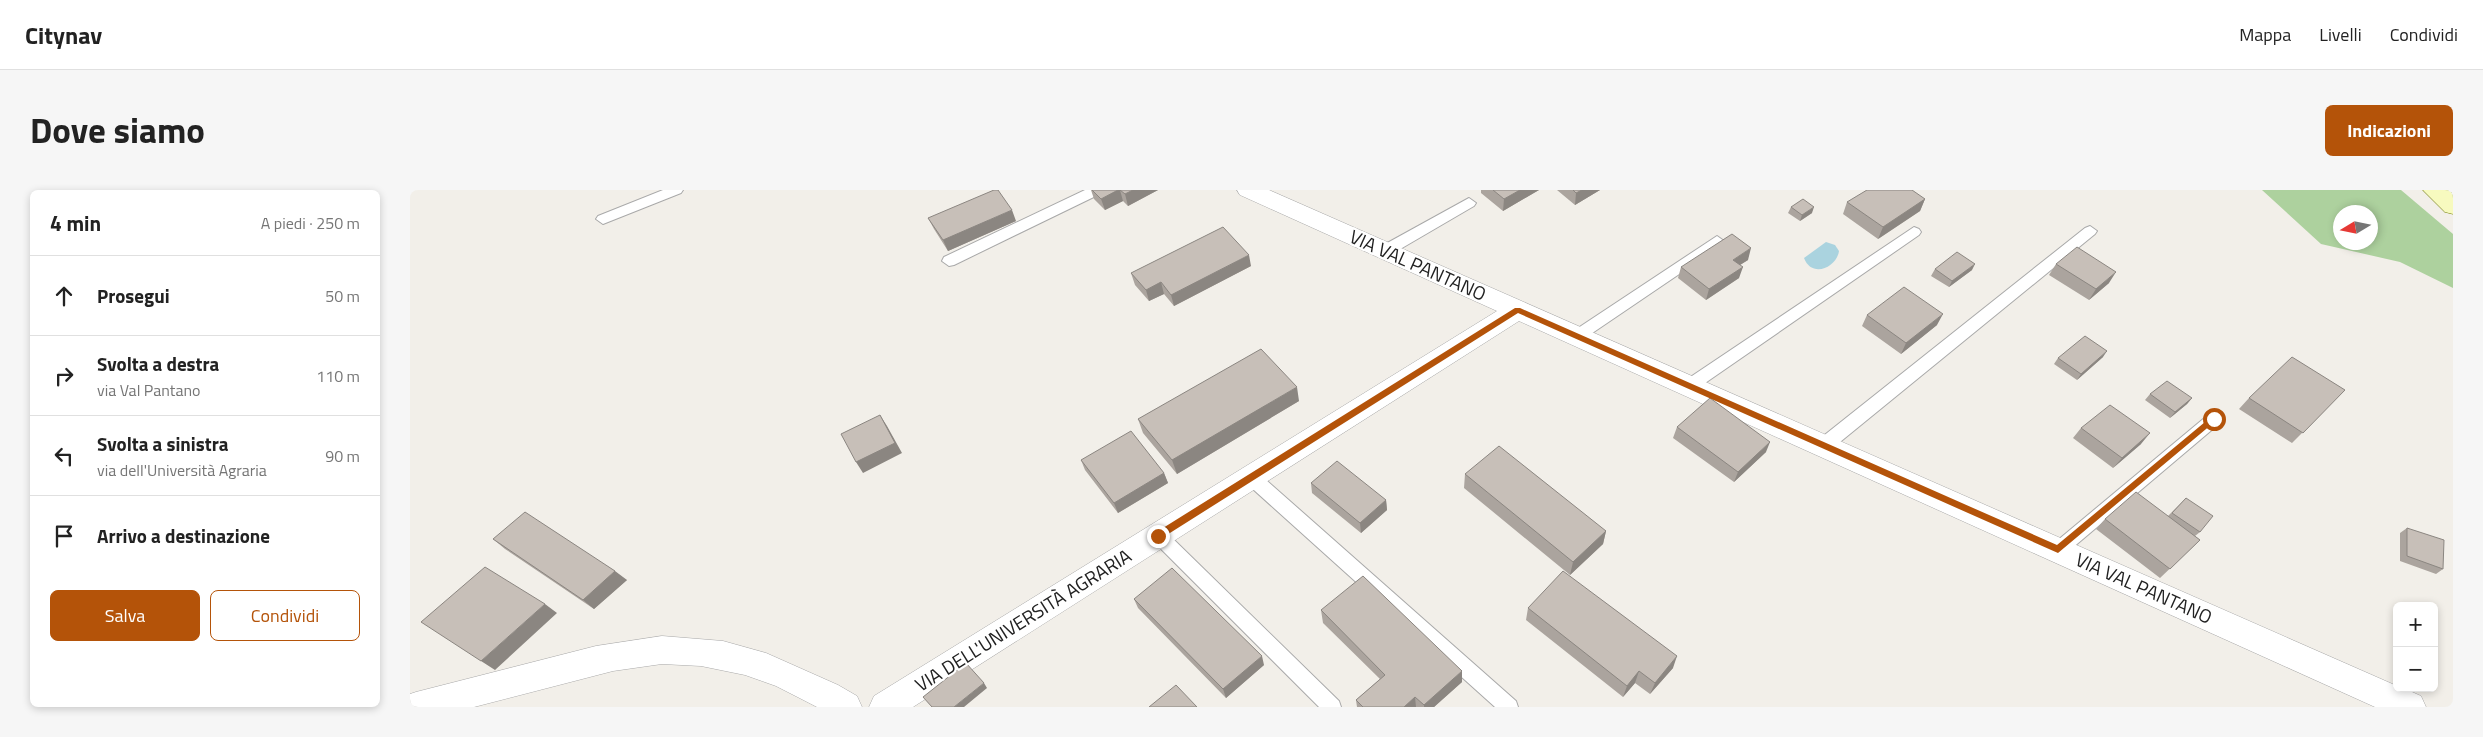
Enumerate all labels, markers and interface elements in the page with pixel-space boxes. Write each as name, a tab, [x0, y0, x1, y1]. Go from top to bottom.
text: Citynav	[25, 17, 102, 53]
text: Mappa	[2239, 21, 2291, 48]
text: Livelli	[2319, 21, 2362, 48]
text: Condividi	[2390, 21, 2458, 48]
text: Dove siamo	[30, 103, 205, 157]
button: Indicazioni	[2325, 105, 2453, 156]
north arrow	[2333, 205, 2378, 250]
text: 4 min	[50, 207, 101, 239]
text: A piedi · 250 m	[261, 211, 360, 235]
street label: VIA VAL PANTANO	[1345, 221, 1491, 308]
text: Prosegui	[97, 281, 170, 310]
icon: ahead	[50, 282, 78, 310]
text: 50 m	[325, 284, 360, 308]
text: Svolta a destra	[97, 349, 219, 378]
icon: right	[50, 362, 78, 390]
text: 110 m	[316, 364, 360, 388]
text: via Val Pantano	[97, 378, 201, 402]
route start	[2203, 408, 2226, 431]
text: Svolta a sinistra	[97, 429, 228, 458]
icon: left	[50, 442, 78, 470]
text: 90 m	[325, 444, 360, 468]
text: via dell'Università Agraria	[97, 458, 267, 482]
text: Arrivo a destinazione	[97, 521, 270, 550]
icon: arrive	[50, 522, 78, 550]
route end	[1147, 525, 1170, 548]
street label: VIA DELL'UNIVERSITÀ AGRARIA	[909, 541, 1137, 698]
street label: VIA VAL PANTANO	[2071, 544, 2217, 631]
button: Salva	[50, 590, 200, 641]
button: Condividi	[210, 590, 360, 641]
map controls	[2393, 602, 2438, 692]
button: +	[2393, 602, 2438, 647]
button: −	[2393, 647, 2438, 692]

